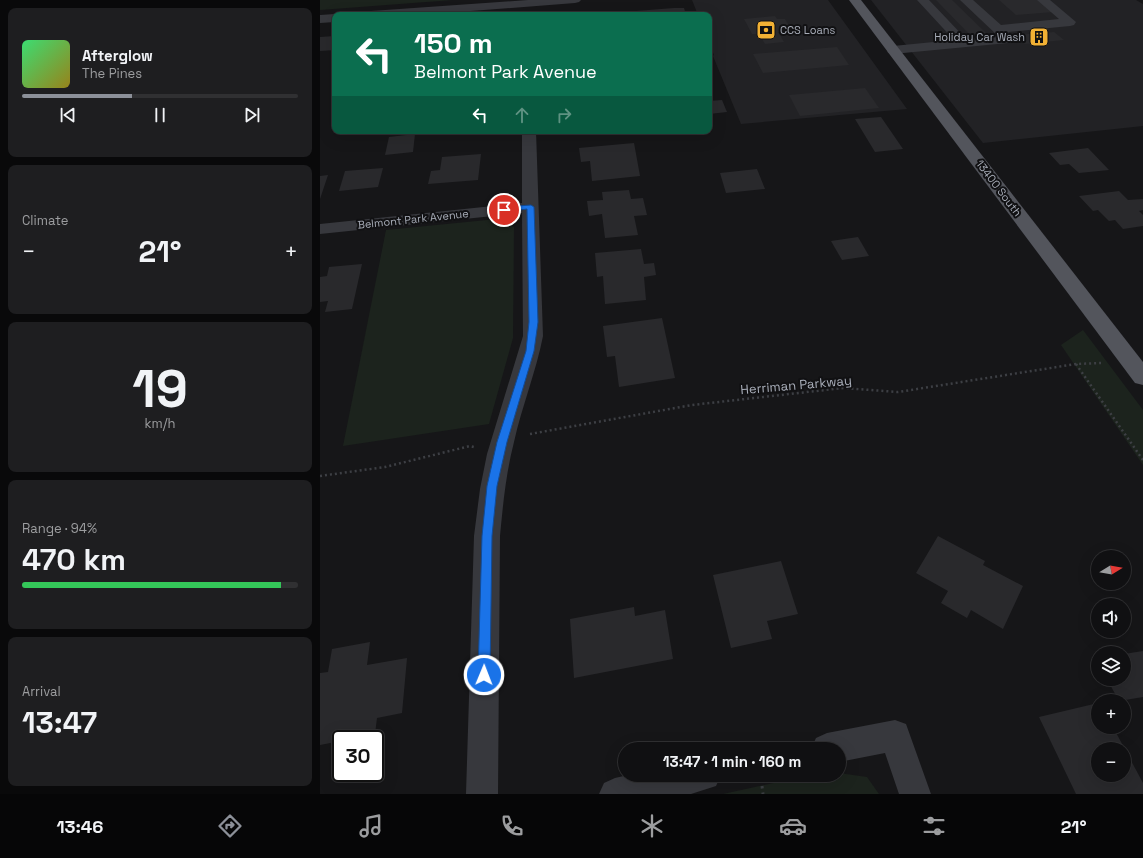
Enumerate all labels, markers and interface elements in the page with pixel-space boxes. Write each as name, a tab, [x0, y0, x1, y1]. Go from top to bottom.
bank icon: CCS Loans	[755, 19, 777, 41]
place label: CCS Loans	[780, 23, 836, 37]
text: 150 m	[414, 25, 493, 61]
building icon: Holiday Car Wash	[1028, 26, 1050, 48]
icon: left	[348, 28, 400, 80]
place label: Holiday Car Wash	[934, 30, 1025, 44]
text: Afterglow	[82, 46, 153, 65]
text: Belmont Park Avenue	[414, 60, 597, 83]
text: The Pines	[82, 65, 142, 82]
icon: previous	[57, 104, 79, 126]
icon: pause	[149, 104, 171, 126]
icon: next	[241, 104, 263, 126]
icon: left	[469, 104, 491, 126]
icon: ahead	[511, 104, 533, 126]
icon: right	[553, 104, 575, 126]
street label: 13400 South	[973, 157, 1025, 219]
pin	[487, 193, 521, 227]
icon: arrive	[493, 199, 515, 221]
street label: Belmont Park Avenue	[357, 206, 469, 232]
text: Climate	[22, 212, 68, 229]
text: 21°	[138, 232, 182, 271]
text: −	[22, 237, 36, 265]
text: +	[284, 237, 298, 265]
text: 19	[132, 356, 188, 422]
street label: Herriman Parkway	[740, 372, 852, 398]
text: km/h	[145, 415, 175, 432]
text: Range · 94%	[22, 520, 97, 537]
text: 470 km	[22, 540, 126, 579]
north arrow	[1091, 550, 1131, 590]
map controls	[1091, 550, 1131, 782]
button: sound	[1091, 598, 1131, 638]
button: layers	[1091, 646, 1131, 686]
position arrow	[463, 654, 505, 696]
text: Arrival	[22, 683, 61, 700]
button: +	[1091, 694, 1131, 734]
text: 13:47	[22, 703, 97, 742]
speed limit sign: 30	[332, 730, 384, 782]
button: −	[1091, 742, 1131, 782]
text: 13:47 · 1 min · 160 m	[663, 752, 801, 771]
icon: directions	[216, 812, 244, 840]
icon: music	[357, 812, 385, 840]
icon: phone	[498, 812, 526, 840]
icon: climate	[638, 812, 666, 840]
icon: car	[779, 812, 807, 840]
icon: filters	[920, 812, 948, 840]
text: 13:46	[56, 815, 103, 838]
text: 21°	[1061, 815, 1087, 838]

